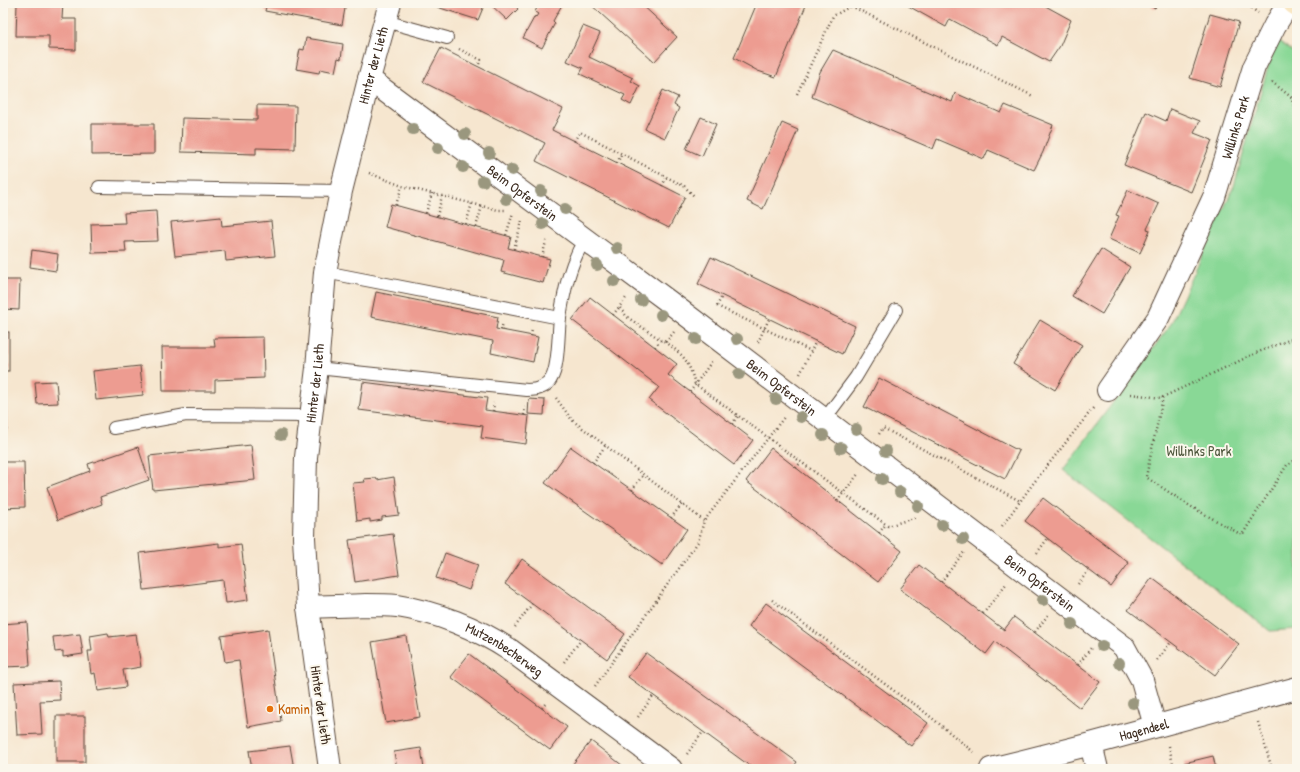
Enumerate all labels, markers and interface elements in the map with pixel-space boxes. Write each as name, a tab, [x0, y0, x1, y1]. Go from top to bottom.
street label: Hinter der Lieth	[353, 24, 392, 106]
street label: Willinks Park	[1216, 93, 1254, 161]
street label: Beim Opferstein	[483, 160, 562, 225]
street label: Hinter der Lieth	[300, 343, 328, 424]
street label: Beim Opferstein	[743, 354, 821, 420]
park label: Willinks Park	[1166, 441, 1232, 460]
street label: Beim Opferstein	[1001, 550, 1079, 615]
street label: Mutzenbecherweg	[463, 617, 547, 681]
street label: Hinter der Lieth	[307, 664, 336, 746]
place label: Kamin	[278, 699, 310, 718]
marker: Kamin	[265, 704, 275, 714]
street label: Hagendeel	[1117, 713, 1171, 745]

